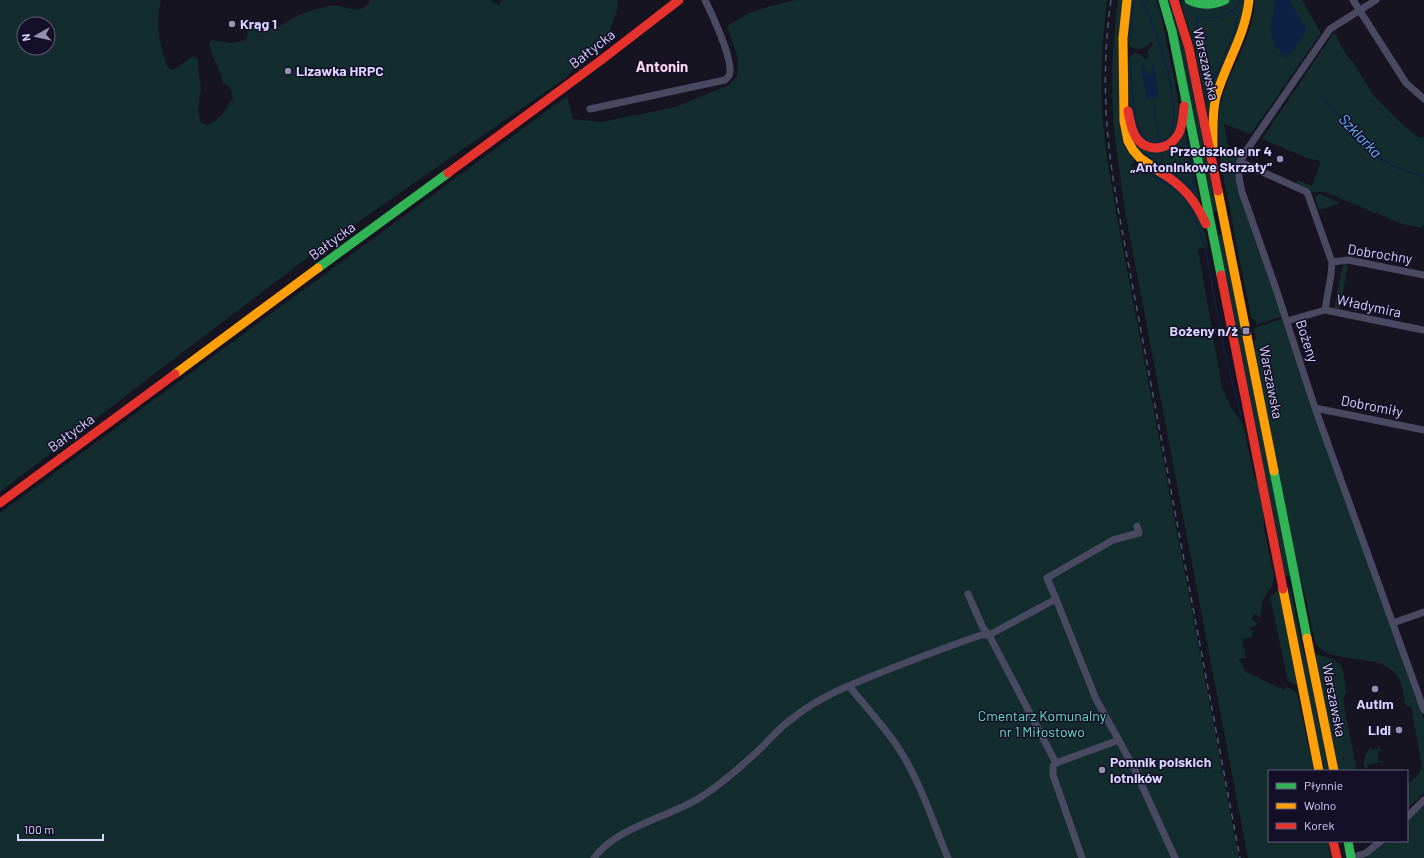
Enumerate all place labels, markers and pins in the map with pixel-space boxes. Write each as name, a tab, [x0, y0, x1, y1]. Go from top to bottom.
place label: Krąg 1	[240, 15, 277, 32]
marker: Krąg 1	[227, 19, 237, 29]
place label: Lizawka HRPC	[296, 62, 384, 79]
marker: Lizawka HRPC	[283, 66, 293, 76]
place label: Przedszkole nr 4 „Antoninkowe Skrzaty”	[1130, 142, 1273, 175]
marker: Przedszkole nr 4 „Antoninkowe Skrzaty”	[1275, 154, 1285, 164]
place label: Bożeny n/ż	[1170, 322, 1239, 339]
marker: Bożeny n/ż	[1241, 326, 1251, 336]
marker: Autim	[1370, 684, 1380, 694]
place label: Autim	[1356, 695, 1394, 712]
place label: Lidl	[1368, 721, 1391, 738]
marker: Lidl	[1394, 725, 1404, 735]
place label: Pomnik polskich lotników	[1110, 753, 1211, 786]
marker: Pomnik polskich lotników	[1097, 765, 1107, 775]

